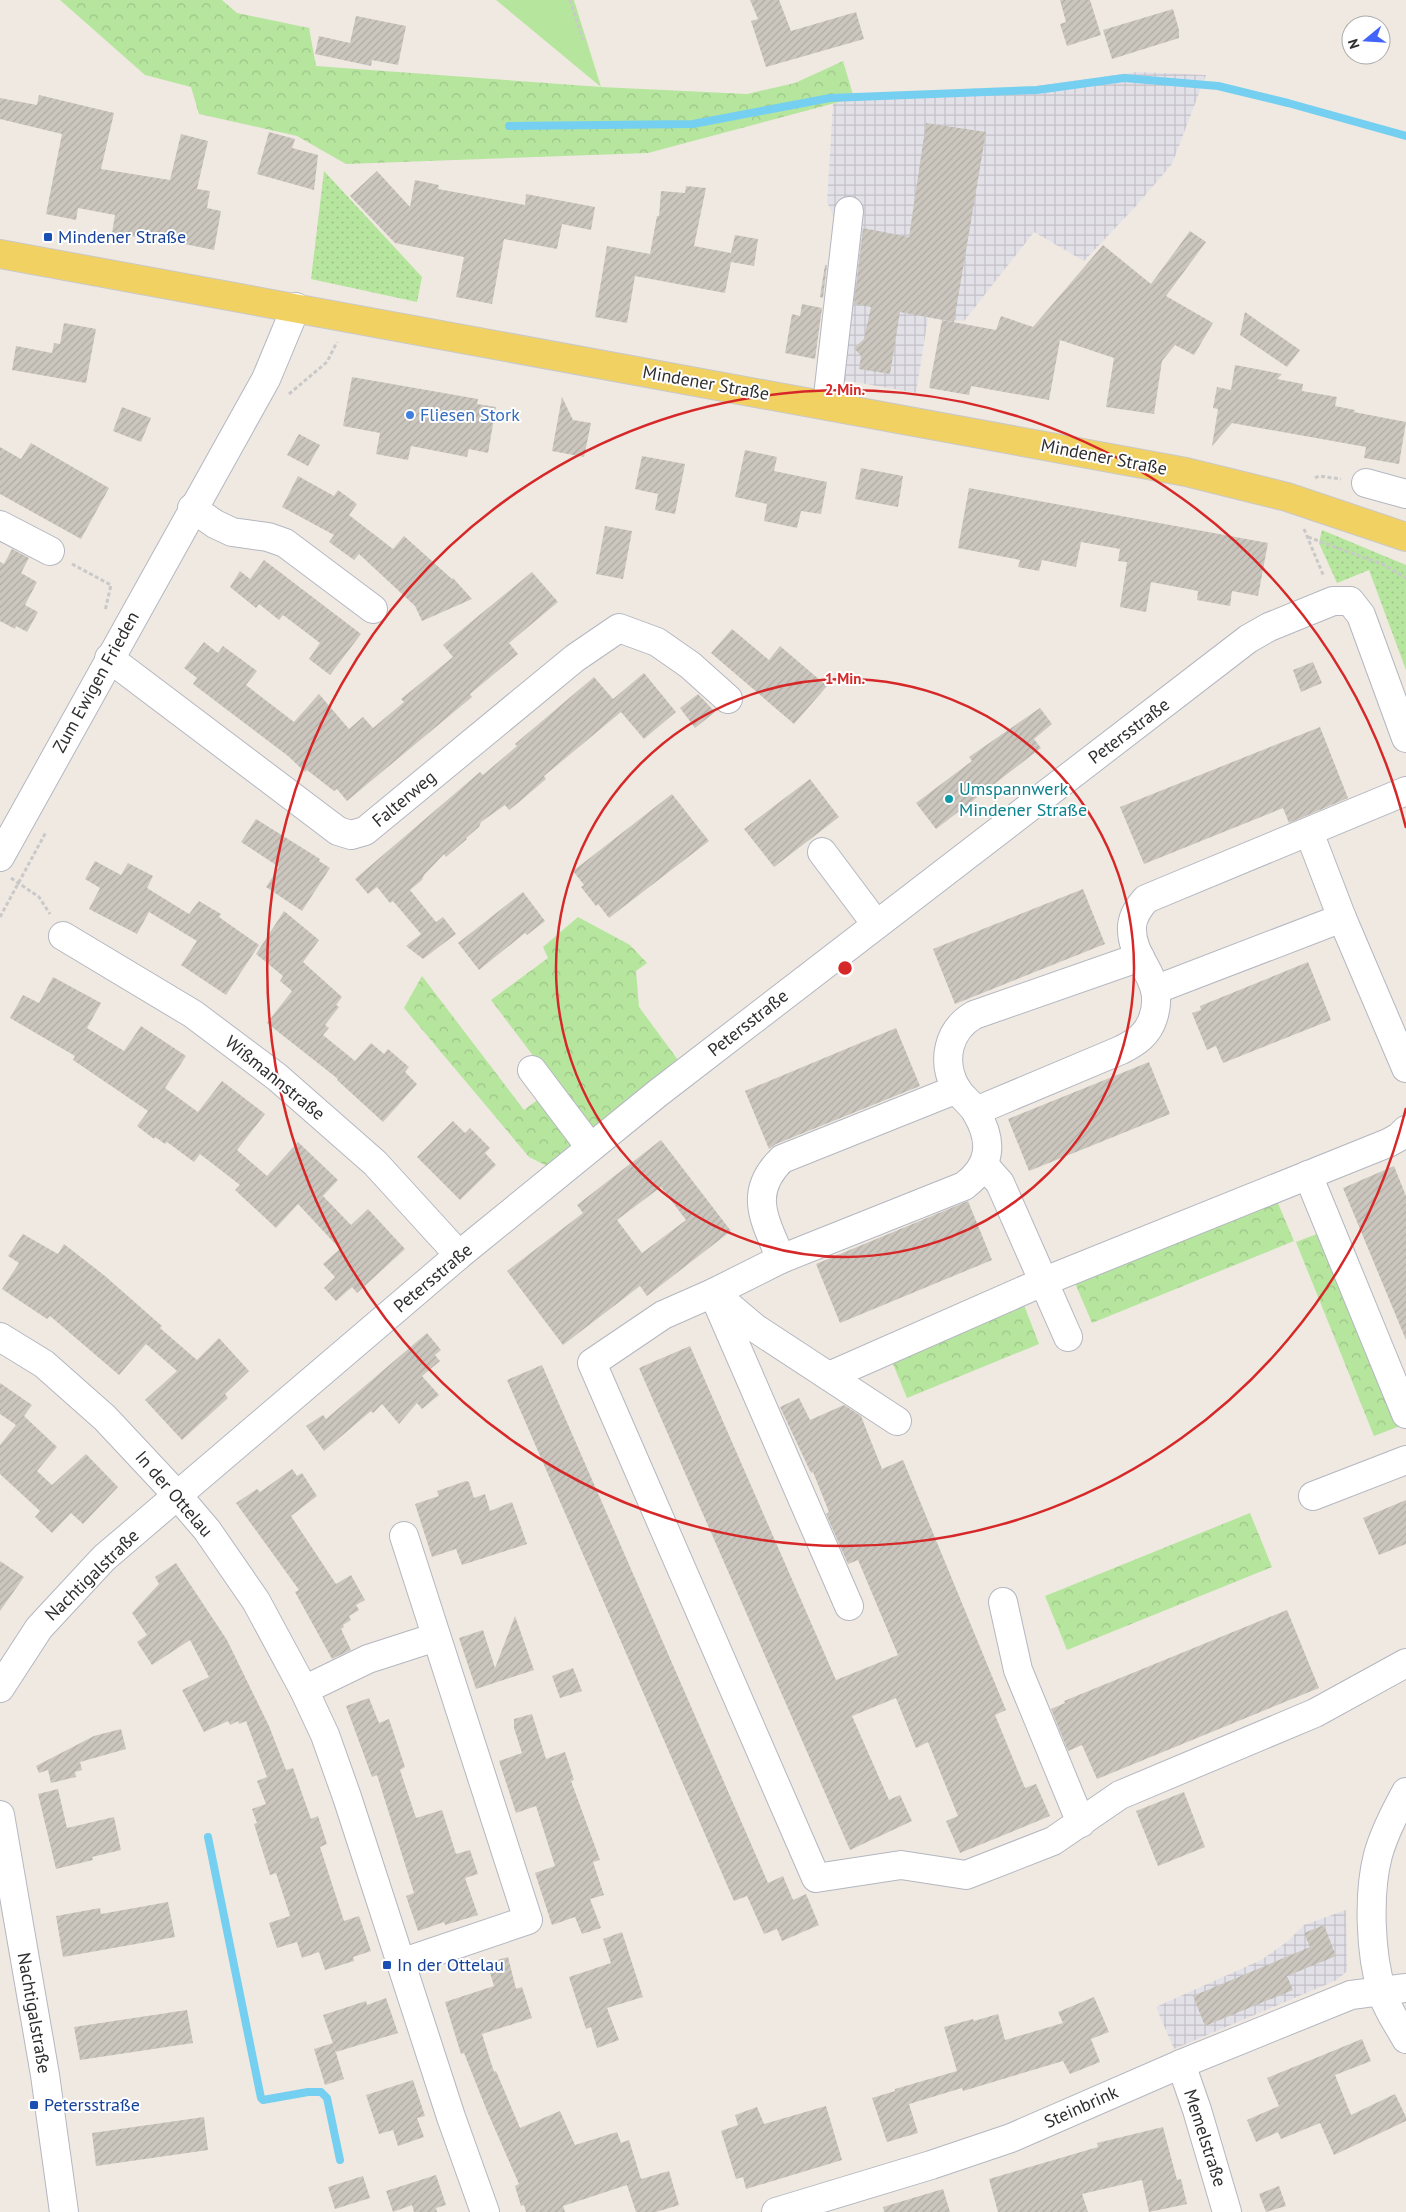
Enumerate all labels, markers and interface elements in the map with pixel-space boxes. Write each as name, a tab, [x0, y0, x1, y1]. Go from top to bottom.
north arrow	[1341, 15, 1391, 65]
text: N	[1344, 37, 1364, 51]
place label: Mindener Straße	[58, 225, 186, 248]
marker: Mindener Straße	[42, 231, 54, 243]
street label: Mindener Straße	[641, 360, 771, 405]
text: 2 Min.	[825, 380, 865, 399]
place label: Fliesen Stork	[420, 403, 520, 426]
marker: Fliesen Stork	[404, 409, 416, 421]
street label: Mindener Straße	[1039, 433, 1169, 480]
street label: Zum Ewigen Frieden	[47, 607, 144, 756]
text: 1 Min.	[825, 669, 865, 688]
street label: Petersstraße	[1084, 693, 1174, 769]
street label: Falterweg	[367, 765, 440, 832]
place label: Umspannwerk Mindener Straße	[959, 777, 1087, 821]
marker: Umspannwerk Mindener Straße	[943, 793, 955, 805]
centre of rings	[836, 959, 854, 977]
street label: Petersstraße	[703, 984, 793, 1061]
street label: Wißmannstraße	[221, 1030, 330, 1125]
street label: Petersstraße	[389, 1238, 477, 1317]
street label: In der Ottelau	[131, 1446, 218, 1542]
street label: Nachtigalstraße	[40, 1524, 144, 1625]
street label: Nachtigalstraße	[13, 1951, 56, 2075]
place label: In der Ottelau	[397, 1953, 504, 1976]
marker: In der Ottelau	[381, 1959, 393, 1971]
street label: Steinbrink	[1040, 2080, 1122, 2133]
street label: Memelstraße	[1179, 2086, 1232, 2189]
place label: Petersstraße	[44, 2093, 140, 2116]
marker: Petersstraße	[28, 2099, 40, 2111]

